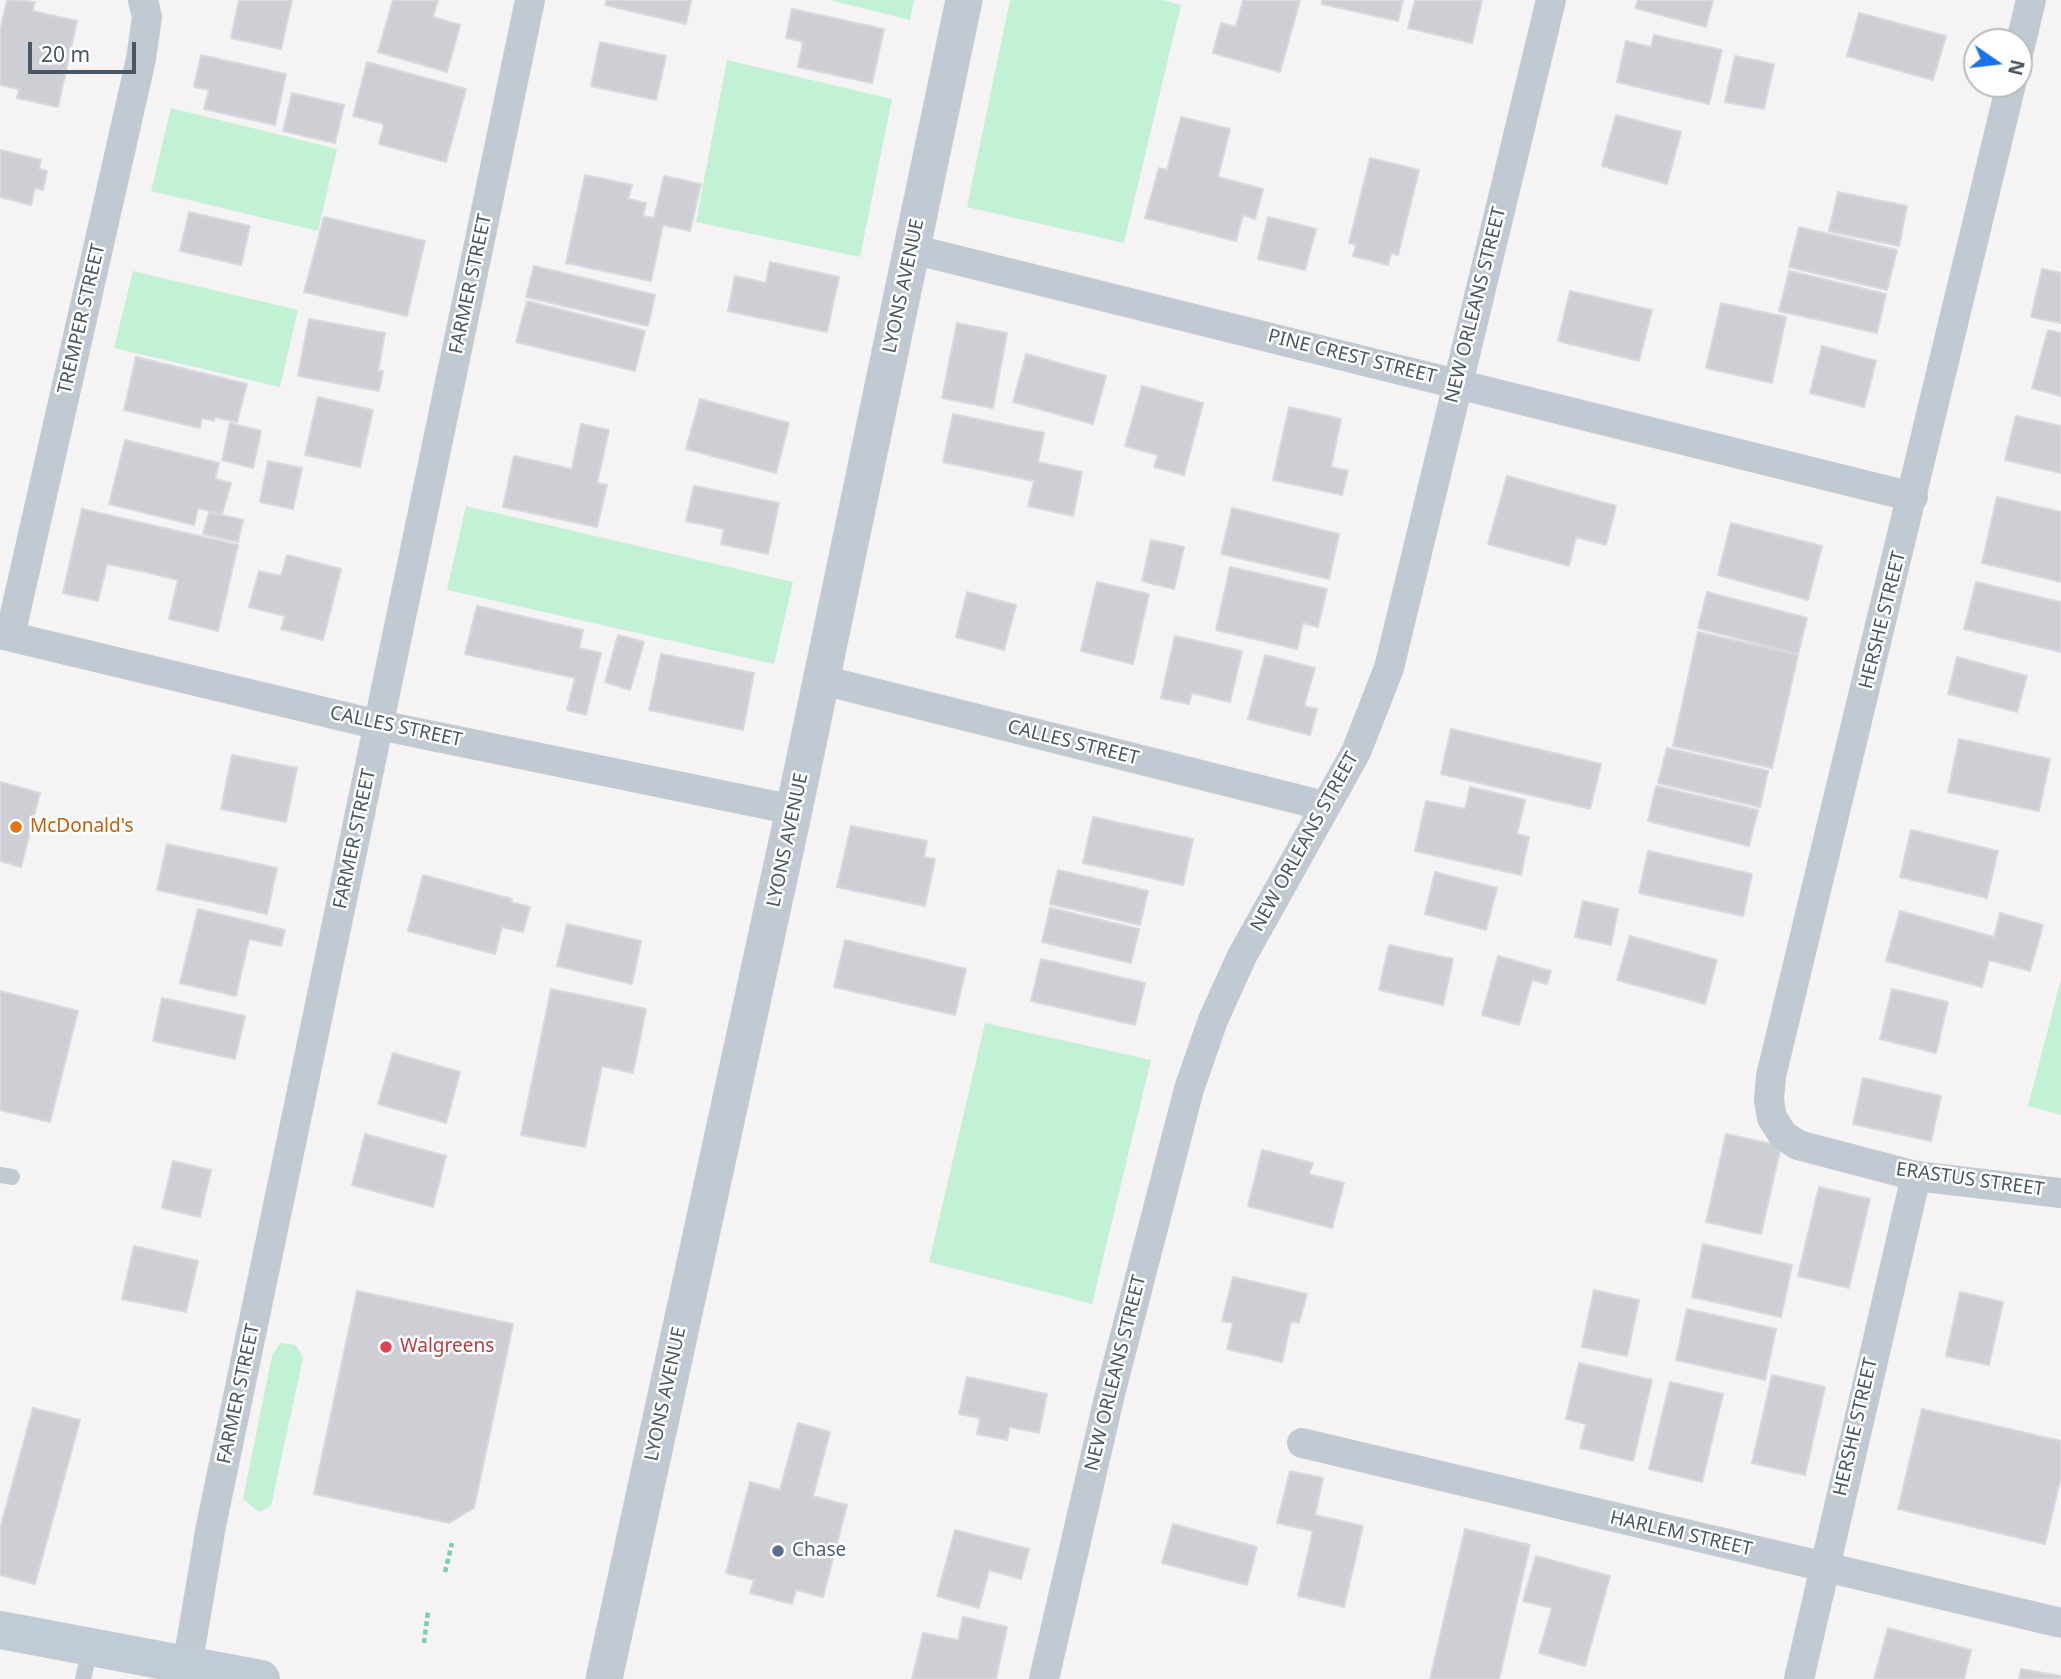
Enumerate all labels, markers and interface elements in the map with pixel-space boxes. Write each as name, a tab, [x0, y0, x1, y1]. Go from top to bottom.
scale bar	[32, 28, 140, 72]
north arrow	[1963, 28, 2033, 98]
text: 20 m	[41, 40, 90, 68]
text: N	[2002, 57, 2031, 78]
street label: NEW ORLEANS STREET	[1441, 205, 1511, 405]
street label: FARMER STREET	[445, 212, 497, 356]
street label: LYONS AVENUE	[879, 217, 929, 355]
street label: TREMPER STREET	[54, 242, 110, 396]
street label: PINE CREST STREET	[1265, 325, 1439, 389]
street label: HERSHE STREET	[1855, 549, 1911, 691]
street label: CALLES STREET	[328, 702, 464, 752]
street label: CALLES STREET	[1005, 716, 1141, 770]
street label: NEW ORLEANS STREET	[1246, 748, 1364, 936]
street label: FARMER STREET	[329, 767, 381, 911]
street label: LYONS AVENUE	[763, 771, 813, 909]
place label: McDonald's	[30, 816, 134, 838]
marker: McDonald's	[8, 819, 24, 835]
street label: ERASTUS STREET	[1894, 1158, 2046, 1202]
street label: NEW ORLEANS STREET	[1081, 1273, 1151, 1473]
street label: FARMER STREET	[213, 1322, 265, 1466]
street label: LYONS AVENUE	[641, 1325, 691, 1463]
place label: Walgreens	[400, 1336, 494, 1358]
marker: Walgreens	[378, 1339, 394, 1355]
street label: HERSHE STREET	[1829, 1356, 1883, 1498]
street label: HARLEM STREET	[1608, 1507, 1754, 1561]
place label: Chase	[792, 1540, 846, 1562]
marker: Chase	[770, 1543, 786, 1559]

